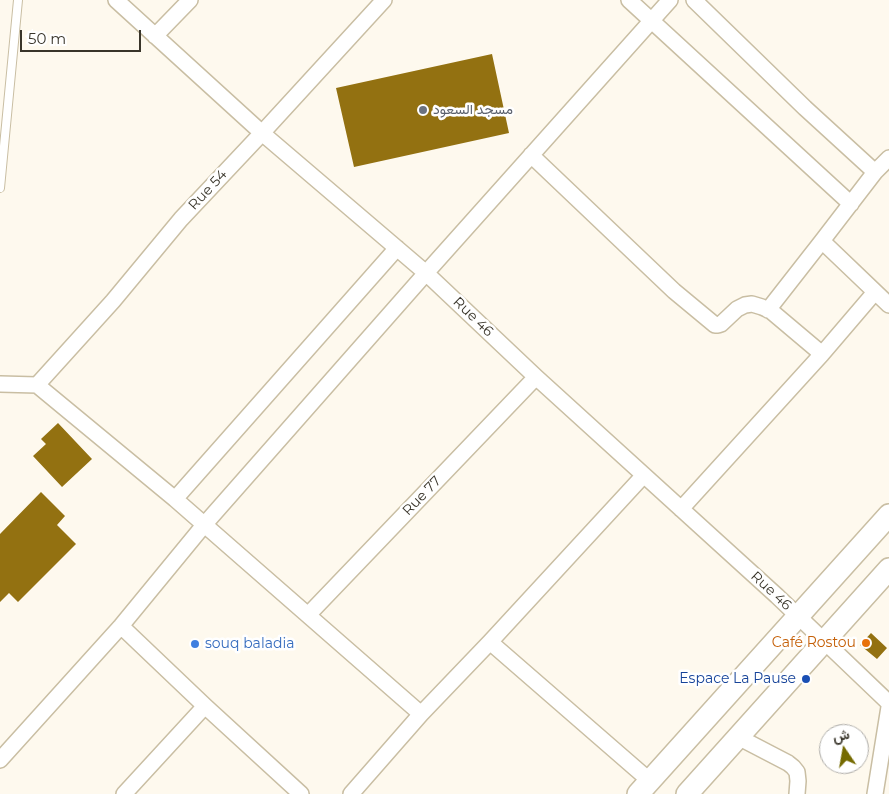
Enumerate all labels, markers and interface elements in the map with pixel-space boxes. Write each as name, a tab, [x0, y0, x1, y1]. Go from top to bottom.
scale bar	[22, 20, 144, 52]
text: 50 m	[28, 29, 66, 48]
place label: مسجد السعود	[433, 102, 513, 118]
marker: مسجد السعود	[417, 104, 429, 116]
street label: Rue 54	[185, 166, 231, 214]
street label: Rue 46	[449, 294, 497, 340]
street label: Rue 77	[399, 473, 445, 519]
street label: Rue 46	[747, 568, 795, 614]
place label: Café Rostou	[772, 635, 856, 651]
place label: souq baladia	[205, 636, 294, 652]
marker: Café Rostou	[860, 637, 872, 649]
marker: souq baladia	[189, 638, 201, 650]
place label: Espace La Pause	[679, 671, 796, 687]
marker: Espace La Pause	[800, 673, 812, 685]
north arrow	[819, 724, 869, 774]
text: ش	[831, 725, 851, 746]

